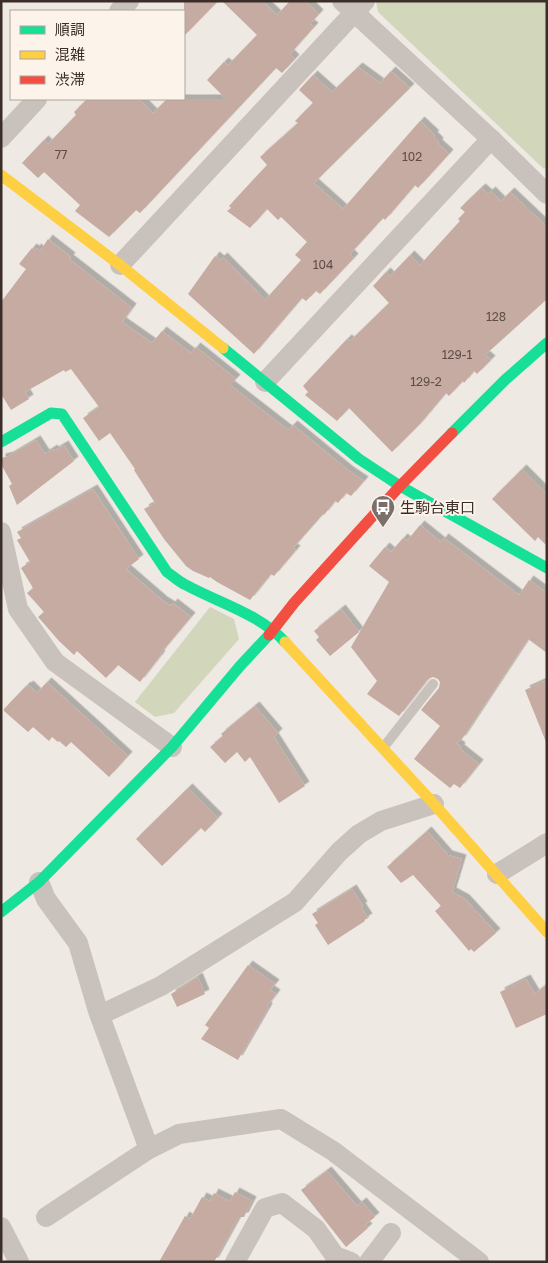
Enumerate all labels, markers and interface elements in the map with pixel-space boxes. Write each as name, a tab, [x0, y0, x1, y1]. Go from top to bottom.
legend	[10, 10, 185, 100]
text: 順調	[55, 20, 85, 38]
text: 混雑	[55, 45, 85, 63]
text: 渋滞	[55, 70, 85, 88]
house number: 77	[55, 147, 67, 162]
house number: 102	[402, 149, 422, 164]
house number: 104	[313, 257, 333, 272]
house number: 128	[486, 309, 506, 324]
house number: 129-1	[442, 347, 472, 362]
house number: 129-2	[410, 374, 442, 389]
bus stop icon: 生駒台東口	[370, 494, 396, 528]
place label: 生駒台東口	[400, 498, 475, 516]

